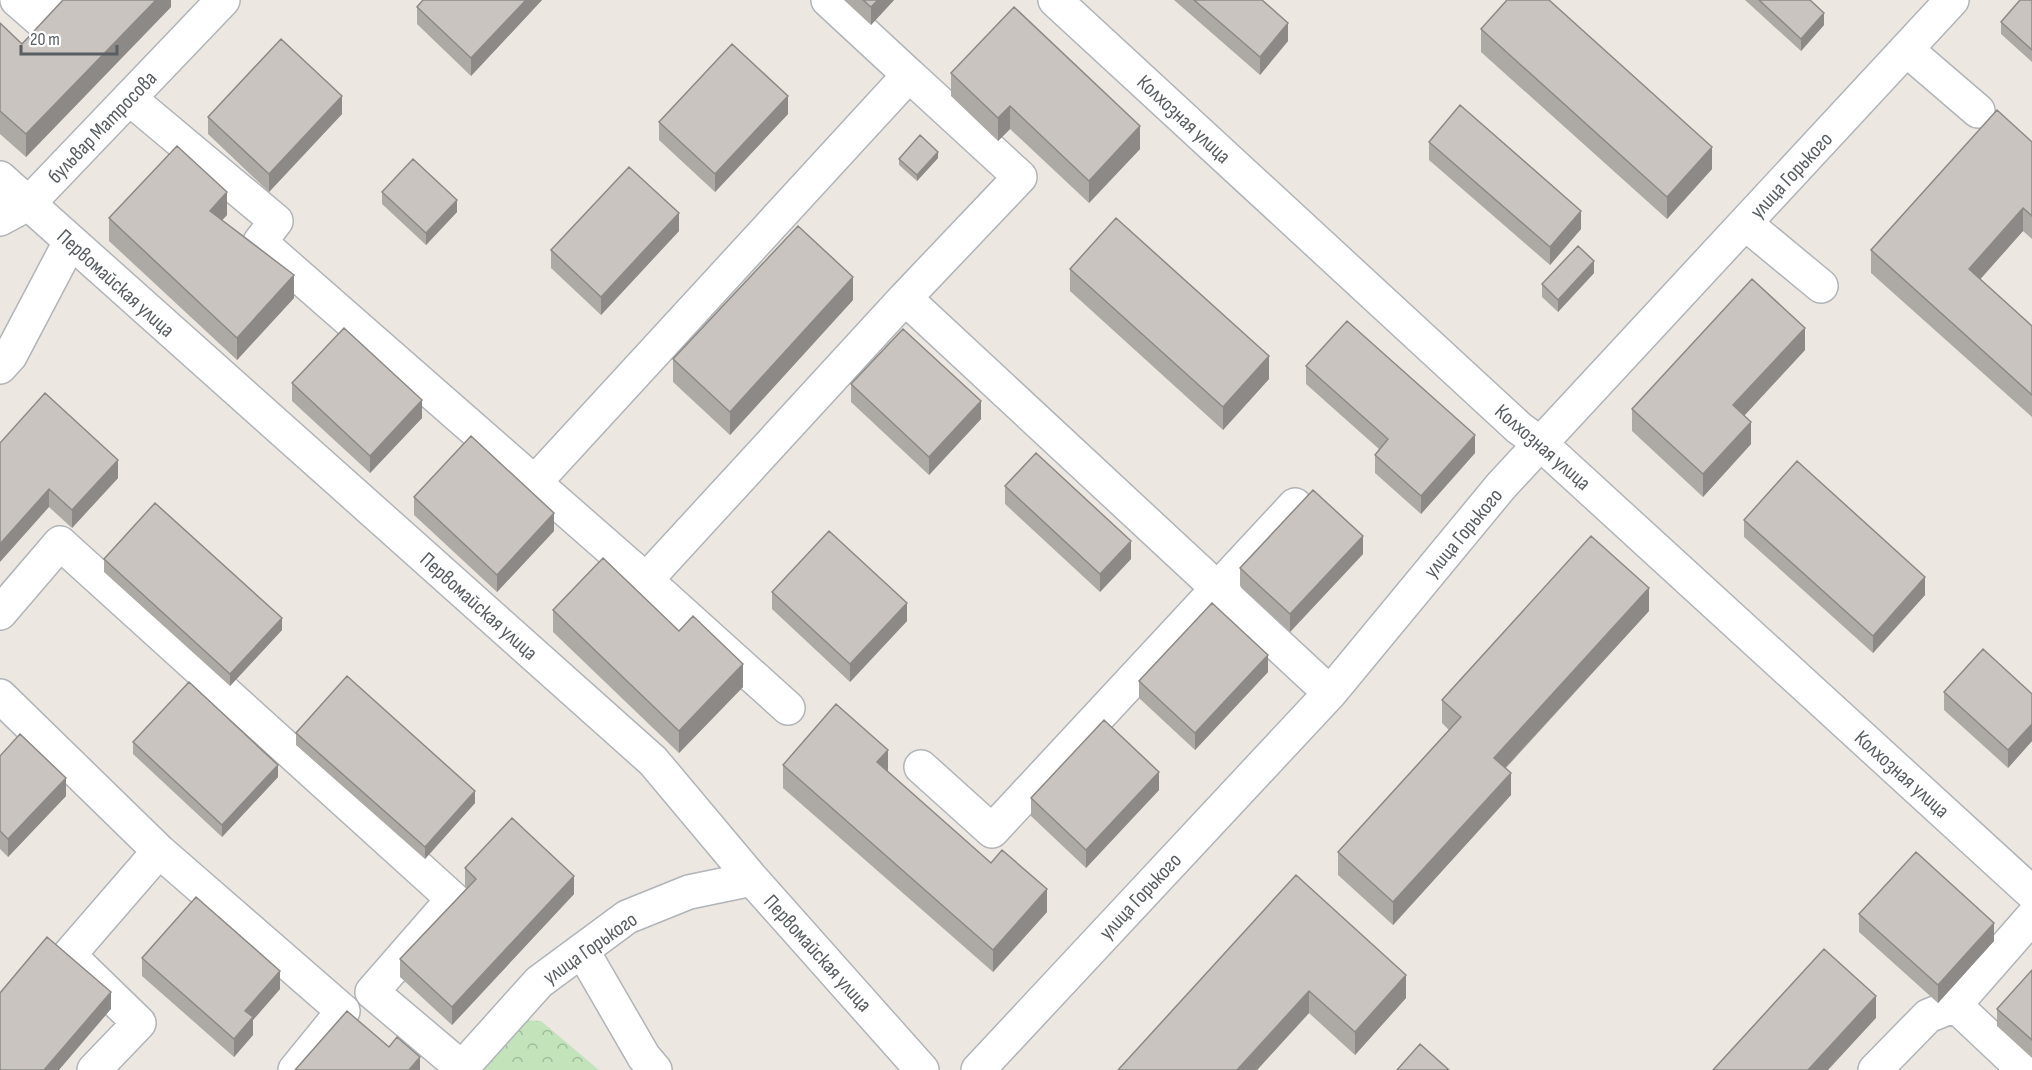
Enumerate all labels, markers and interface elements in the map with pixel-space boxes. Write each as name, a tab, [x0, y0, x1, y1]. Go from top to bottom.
scale bar	[21, 18, 117, 56]
text: 20 m	[30, 29, 60, 50]
street label: бульвар Матросова	[43, 66, 162, 189]
street label: Колхозная улица	[1132, 70, 1236, 169]
street label: улица Горького	[1745, 127, 1838, 224]
street label: Первомайская улица	[52, 224, 179, 343]
street label: Колхозная улица	[1490, 399, 1596, 496]
street label: улица Горького	[1419, 483, 1508, 583]
street label: Первомайская улица	[415, 547, 542, 666]
street label: Колхозная улица	[1849, 725, 1954, 823]
street label: улица Горького	[1094, 848, 1187, 945]
street label: Первомайская улица	[758, 890, 877, 1017]
street label: улица Горького	[538, 907, 642, 990]

